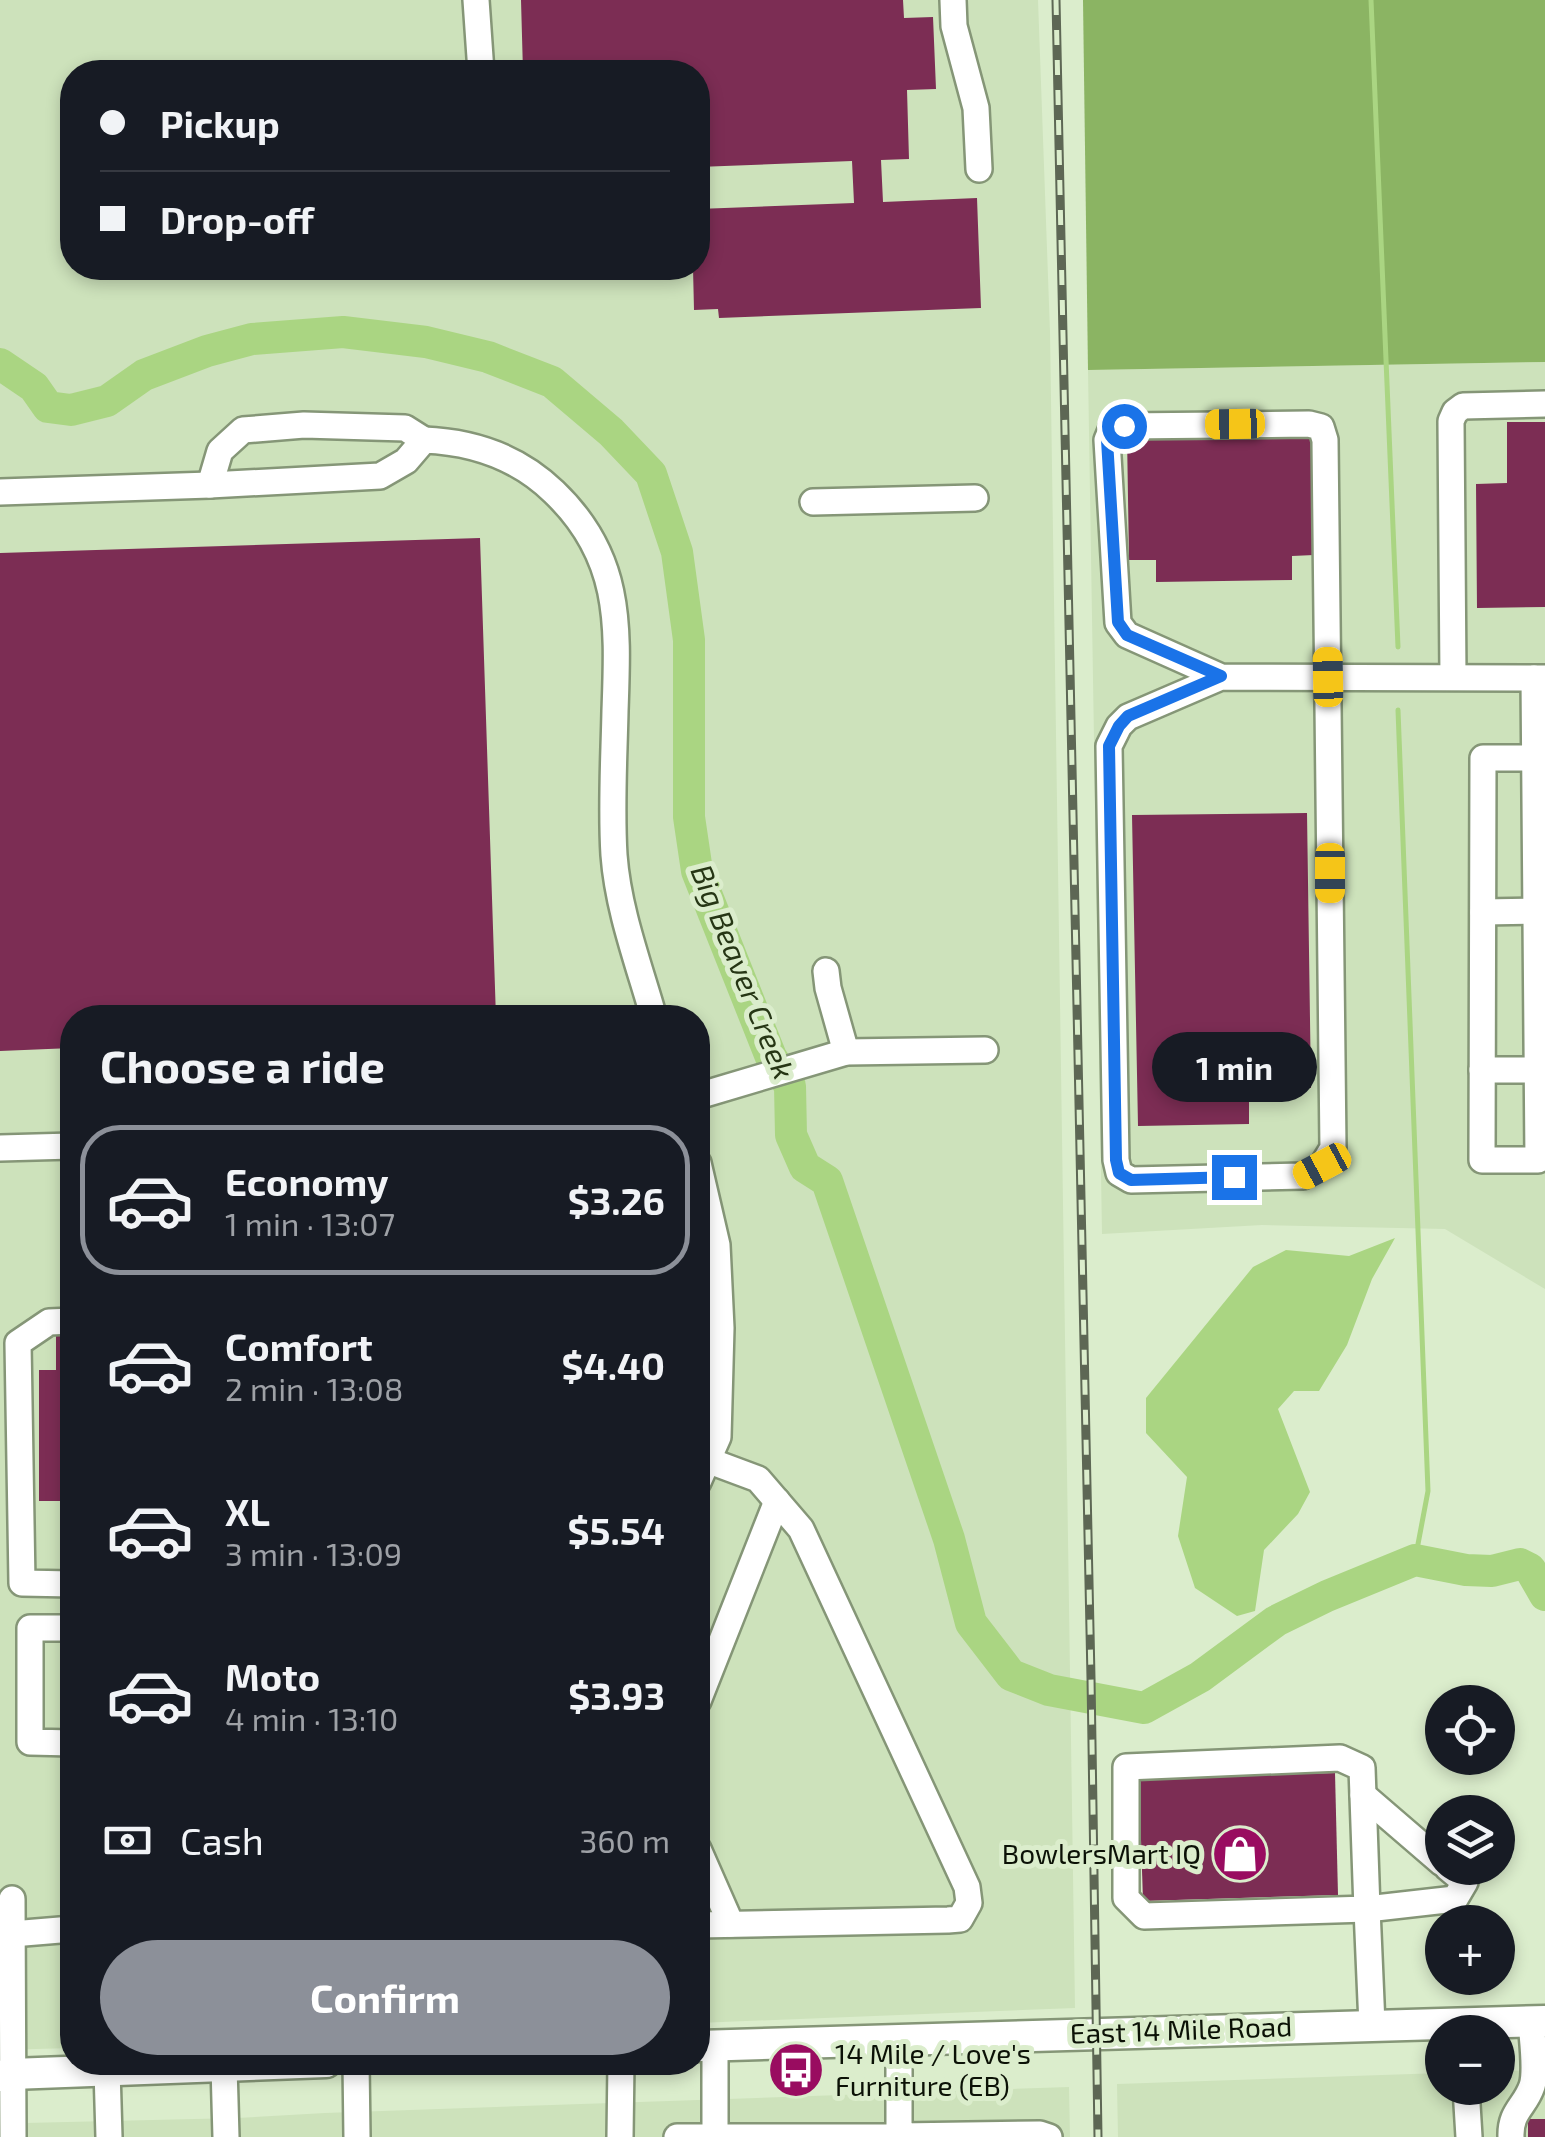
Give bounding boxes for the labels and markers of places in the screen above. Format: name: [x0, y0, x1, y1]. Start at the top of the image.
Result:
shop icon: BowlersMart IQ: [1210, 1824, 1270, 1884]
place label: BowlersMart IQ: [1002, 1836, 1201, 1870]
place label: 14 Mile / Love's Furniture (EB): [835, 2036, 1031, 2102]
bus stop icon: 14 Mile / Love's Furniture (EB): [766, 2040, 826, 2100]

